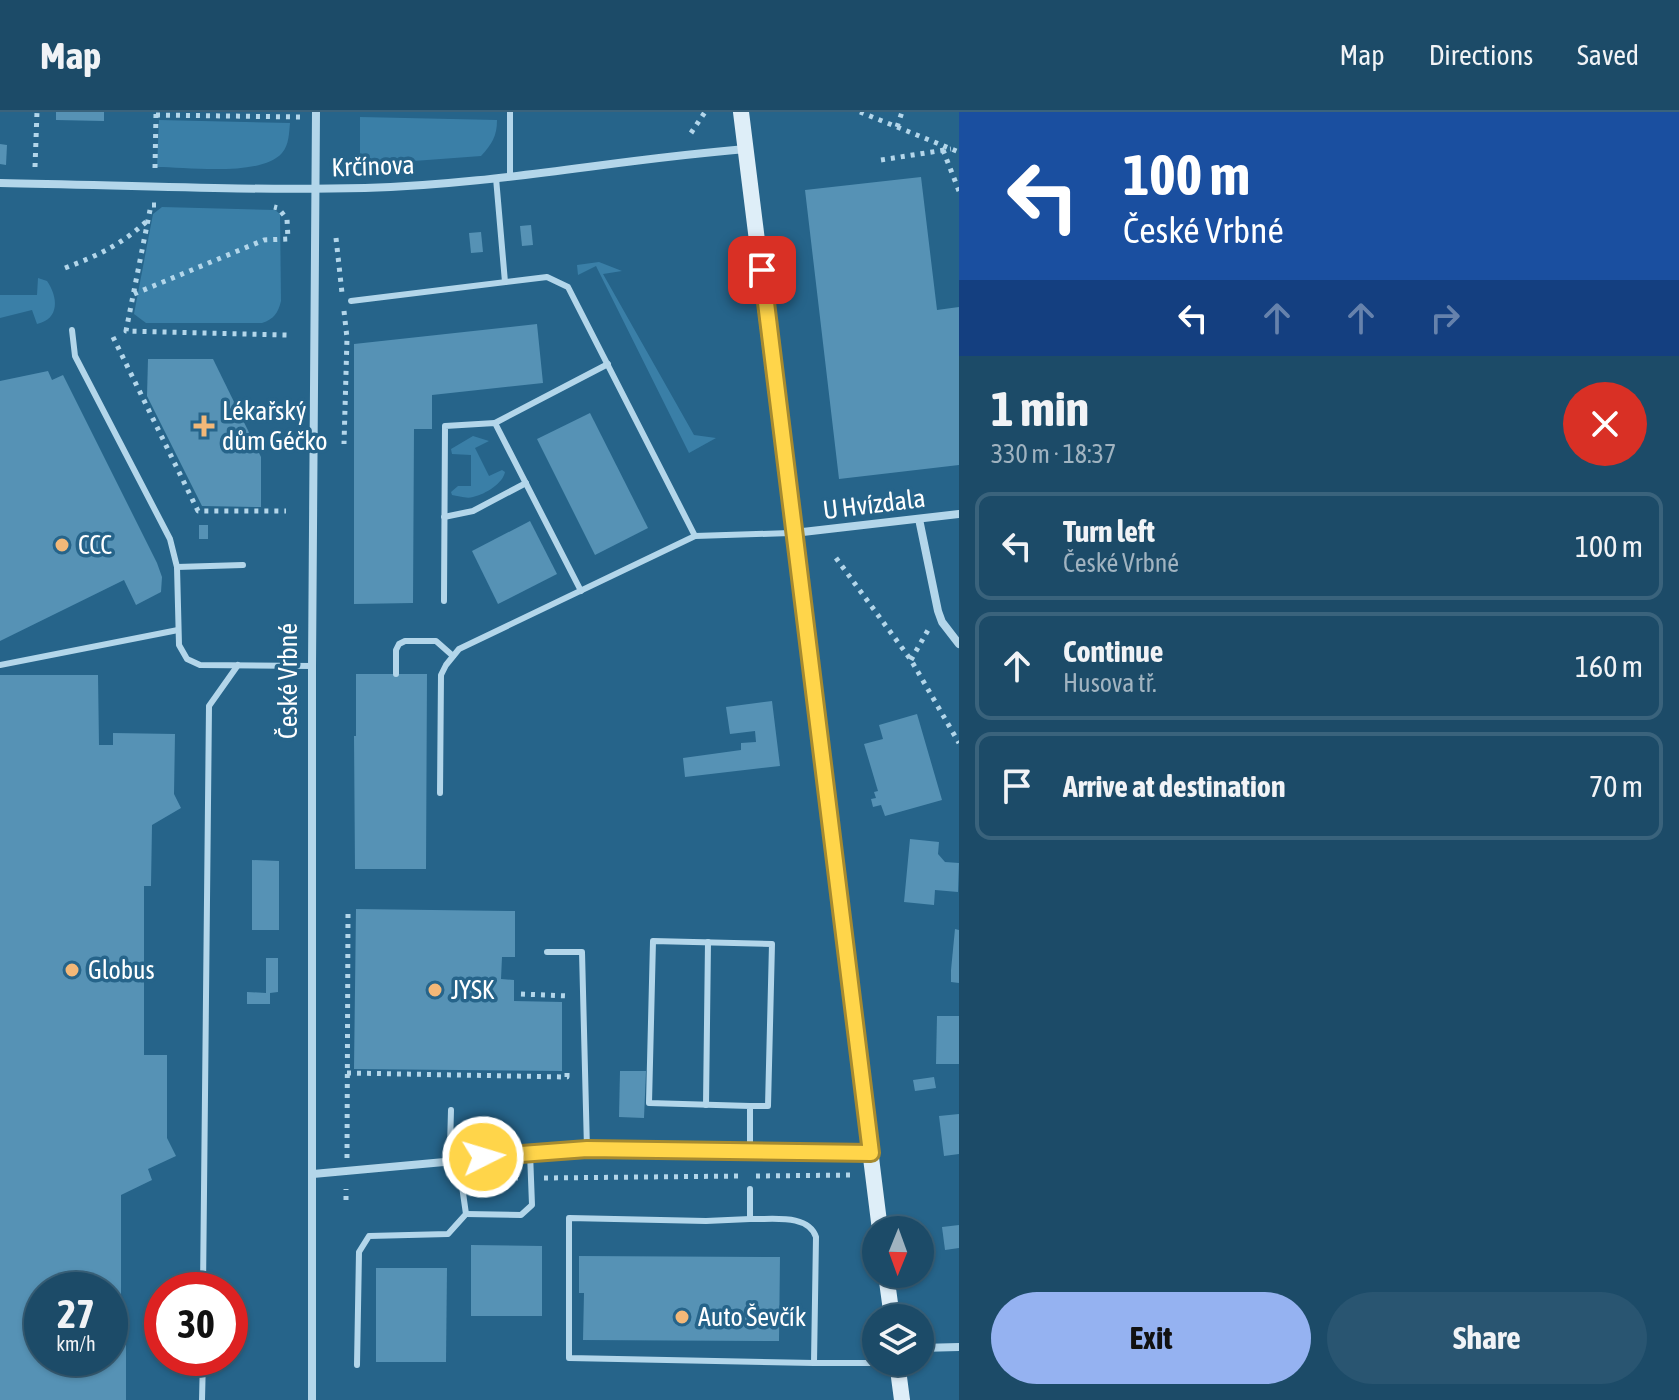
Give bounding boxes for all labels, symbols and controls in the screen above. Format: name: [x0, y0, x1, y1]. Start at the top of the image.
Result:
text: Map: [40, 34, 101, 77]
text: Map: [1340, 39, 1385, 71]
text: Directions: [1429, 39, 1533, 71]
text: Saved: [1577, 39, 1639, 71]
text: 100 m: [1123, 143, 1250, 207]
icon: left: [991, 144, 1095, 248]
street label: Krčínova: [331, 150, 415, 182]
text: České Vrbné: [1123, 209, 1284, 251]
pin: [728, 236, 796, 304]
icon: arrive: [740, 248, 784, 292]
icon: left: [1171, 296, 1215, 340]
icon: ahead: [1255, 296, 1299, 340]
icon: ahead: [1339, 296, 1383, 340]
icon: right: [1423, 296, 1467, 340]
text: 1 min: [991, 381, 1089, 436]
button: close: [1563, 382, 1647, 466]
place label: Lékařský dům Géčko: [222, 396, 327, 456]
marker: Lékařský dům Géčko: [193, 415, 215, 437]
text: 330 m · 18:37: [991, 439, 1116, 469]
street label: U Hvízdala: [821, 483, 927, 525]
text: Turn left: [1063, 514, 1155, 548]
icon: left: [995, 524, 1039, 568]
text: 100 m: [1575, 529, 1643, 563]
place label: CCC: [78, 530, 112, 560]
marker: CCC: [53, 536, 71, 554]
text: České Vrbné: [1063, 548, 1179, 578]
street label: České Vrbné: [273, 623, 303, 739]
text: Continue: [1063, 634, 1163, 668]
icon: ahead: [995, 644, 1039, 688]
text: 160 m: [1575, 649, 1643, 683]
text: Husova tř.: [1063, 668, 1157, 698]
icon: arrive: [995, 764, 1039, 808]
text: Arrive at destination: [1063, 769, 1285, 803]
text: 70 m: [1589, 769, 1643, 803]
place label: Globus: [88, 955, 155, 985]
marker: Globus: [63, 961, 81, 979]
place label: JYSK: [451, 975, 495, 1005]
marker: JYSK: [426, 981, 444, 999]
position arrow: [441, 1115, 525, 1199]
north arrow: [862, 1216, 934, 1288]
map controls: [862, 1216, 934, 1376]
speed limit sign: 30: [144, 1272, 248, 1376]
text: 27: [57, 1291, 95, 1336]
button: Exit: [991, 1292, 1311, 1384]
button: Share: [1327, 1292, 1647, 1384]
place label: Auto Ševčík: [698, 1302, 806, 1332]
button: layers: [862, 1304, 934, 1376]
marker: Auto Ševčík: [673, 1308, 691, 1326]
text: km/h: [56, 1332, 96, 1355]

